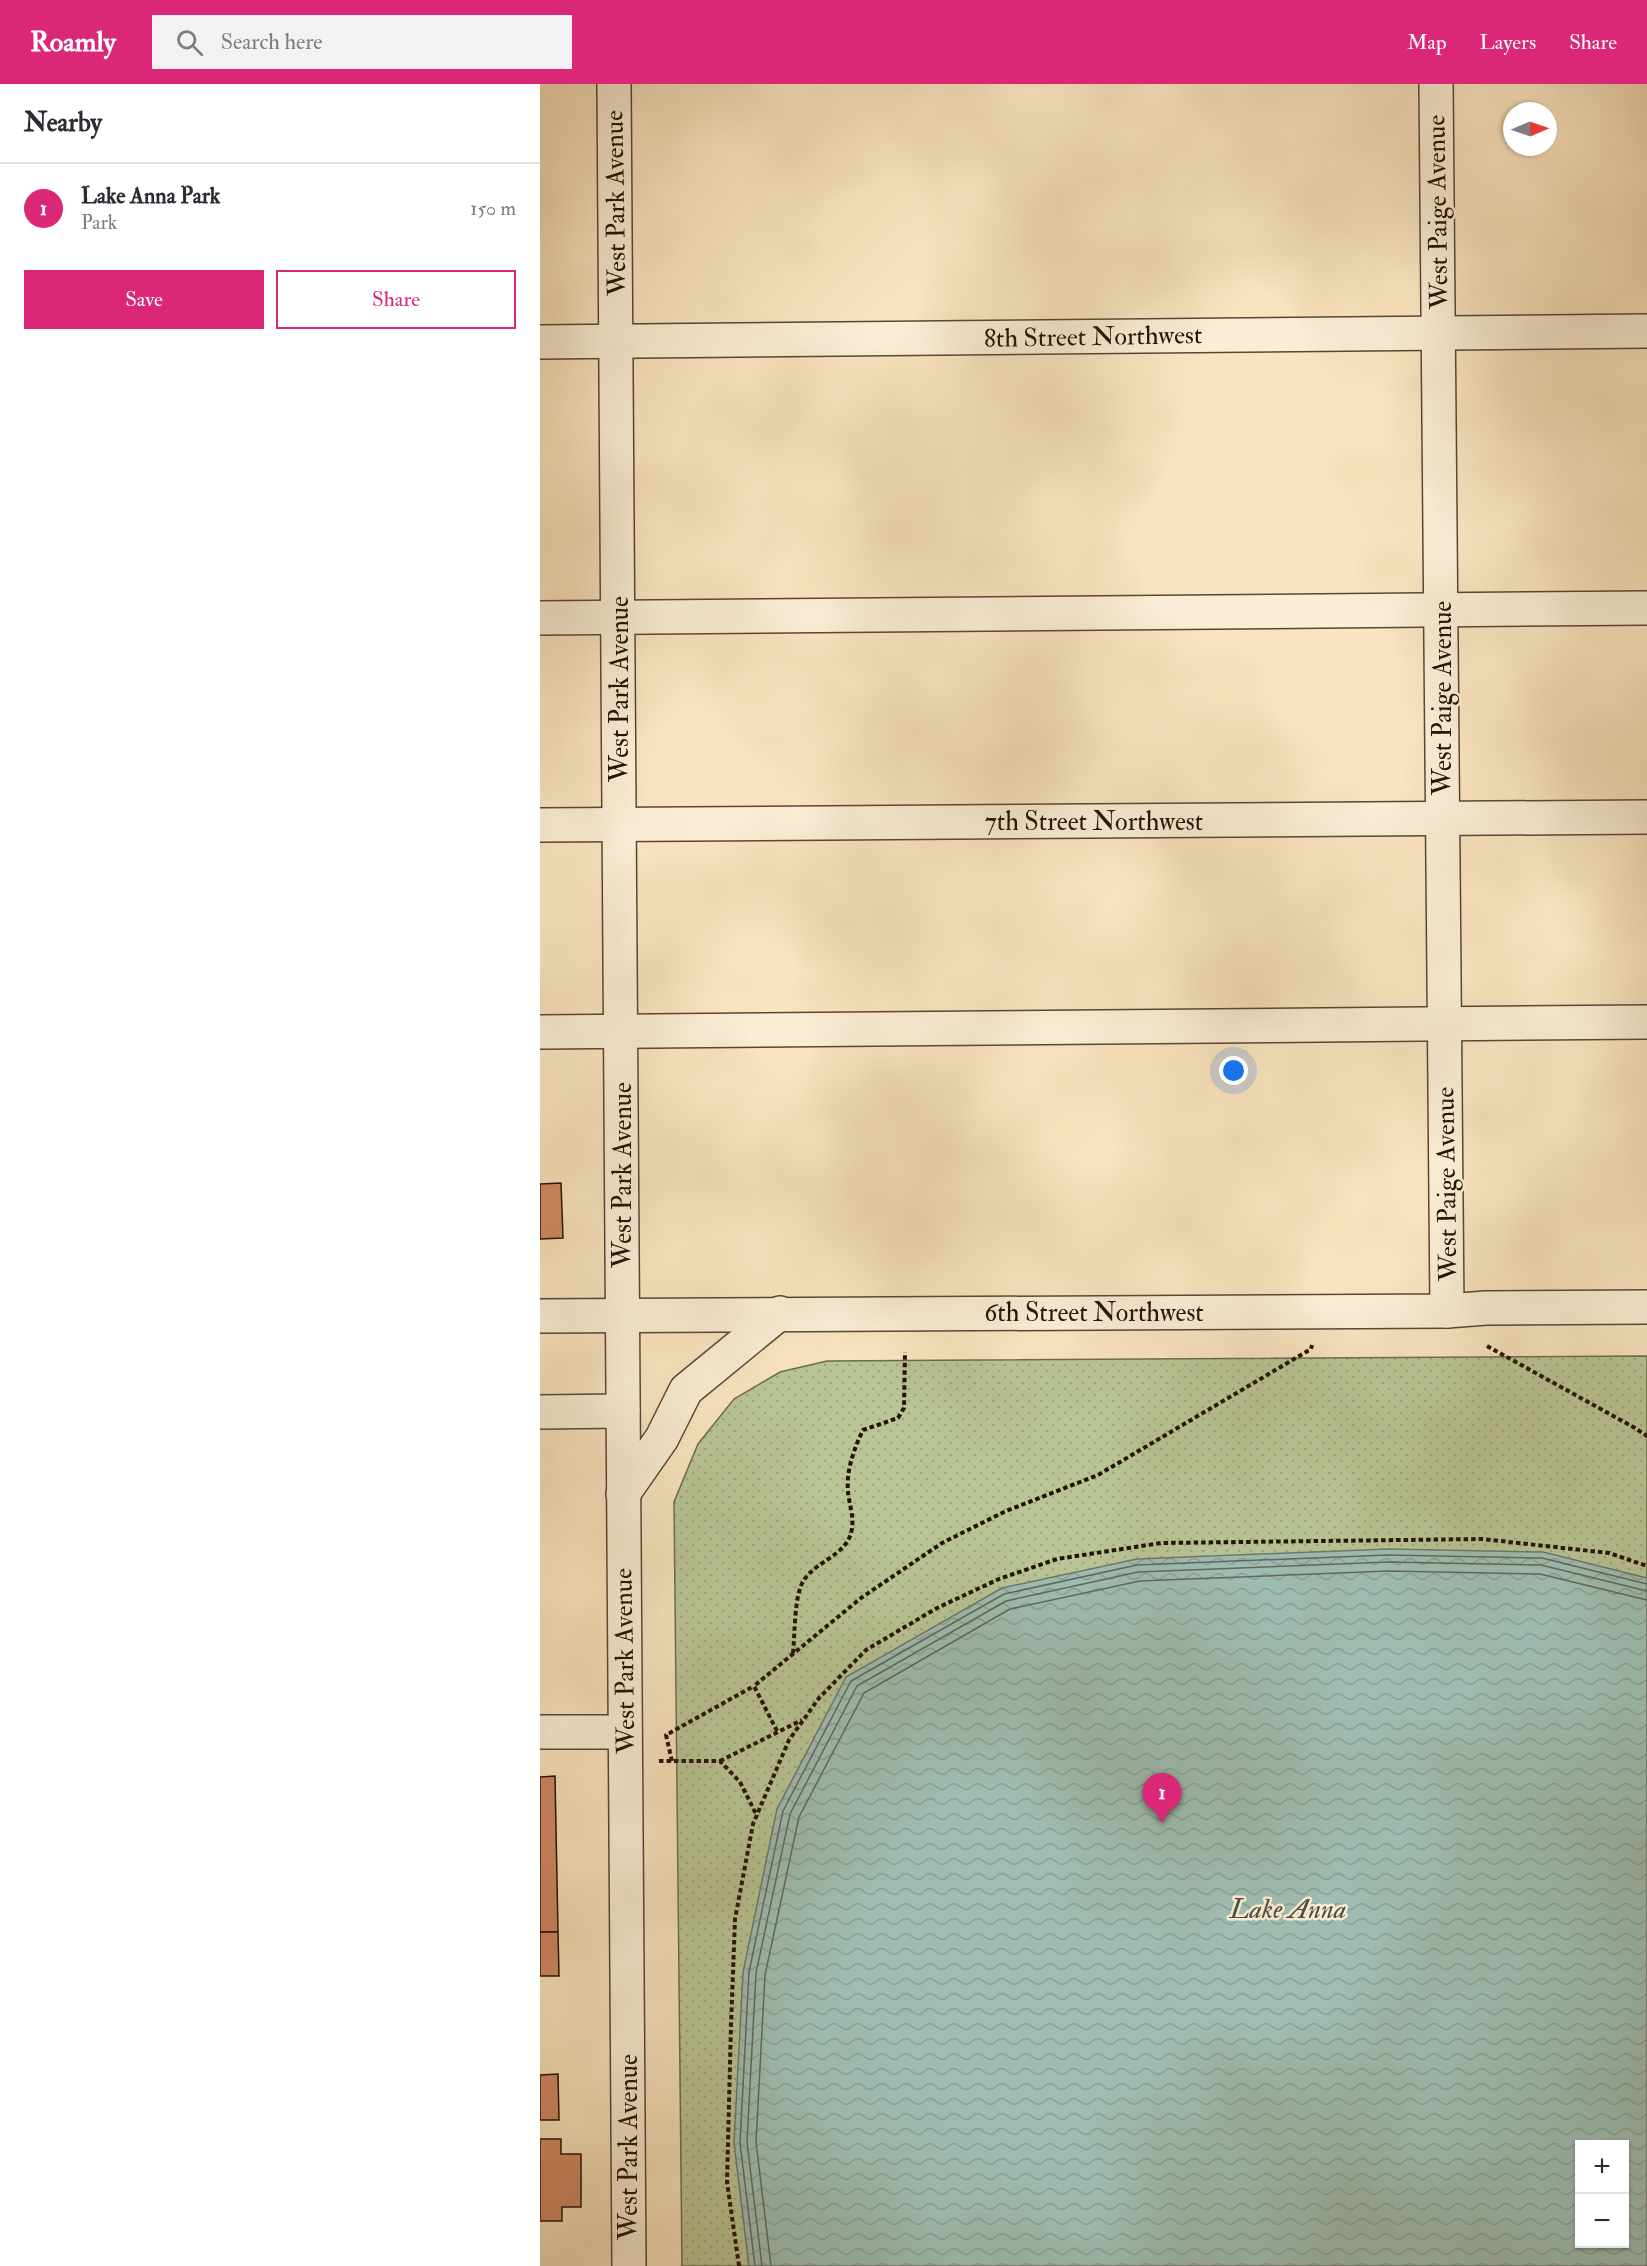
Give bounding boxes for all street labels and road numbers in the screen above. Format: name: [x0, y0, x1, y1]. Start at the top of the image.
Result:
street label: West Park Avenue: [598, 110, 634, 297]
street label: West Paige Avenue: [1420, 114, 1456, 310]
street label: 8th Street Northwest: [983, 319, 1203, 355]
street label: West Park Avenue: [604, 596, 636, 783]
street label: West Paige Avenue: [1427, 601, 1459, 796]
street label: 7th Street Northwest: [985, 806, 1203, 838]
street label: West Park Avenue: [607, 1082, 639, 1269]
street label: West Paige Avenue: [1429, 1086, 1465, 1282]
street label: 6th Street Northwest: [984, 1297, 1204, 1329]
street label: West Park Avenue: [607, 1568, 643, 1755]
street label: West Park Avenue: [613, 2054, 645, 2241]

